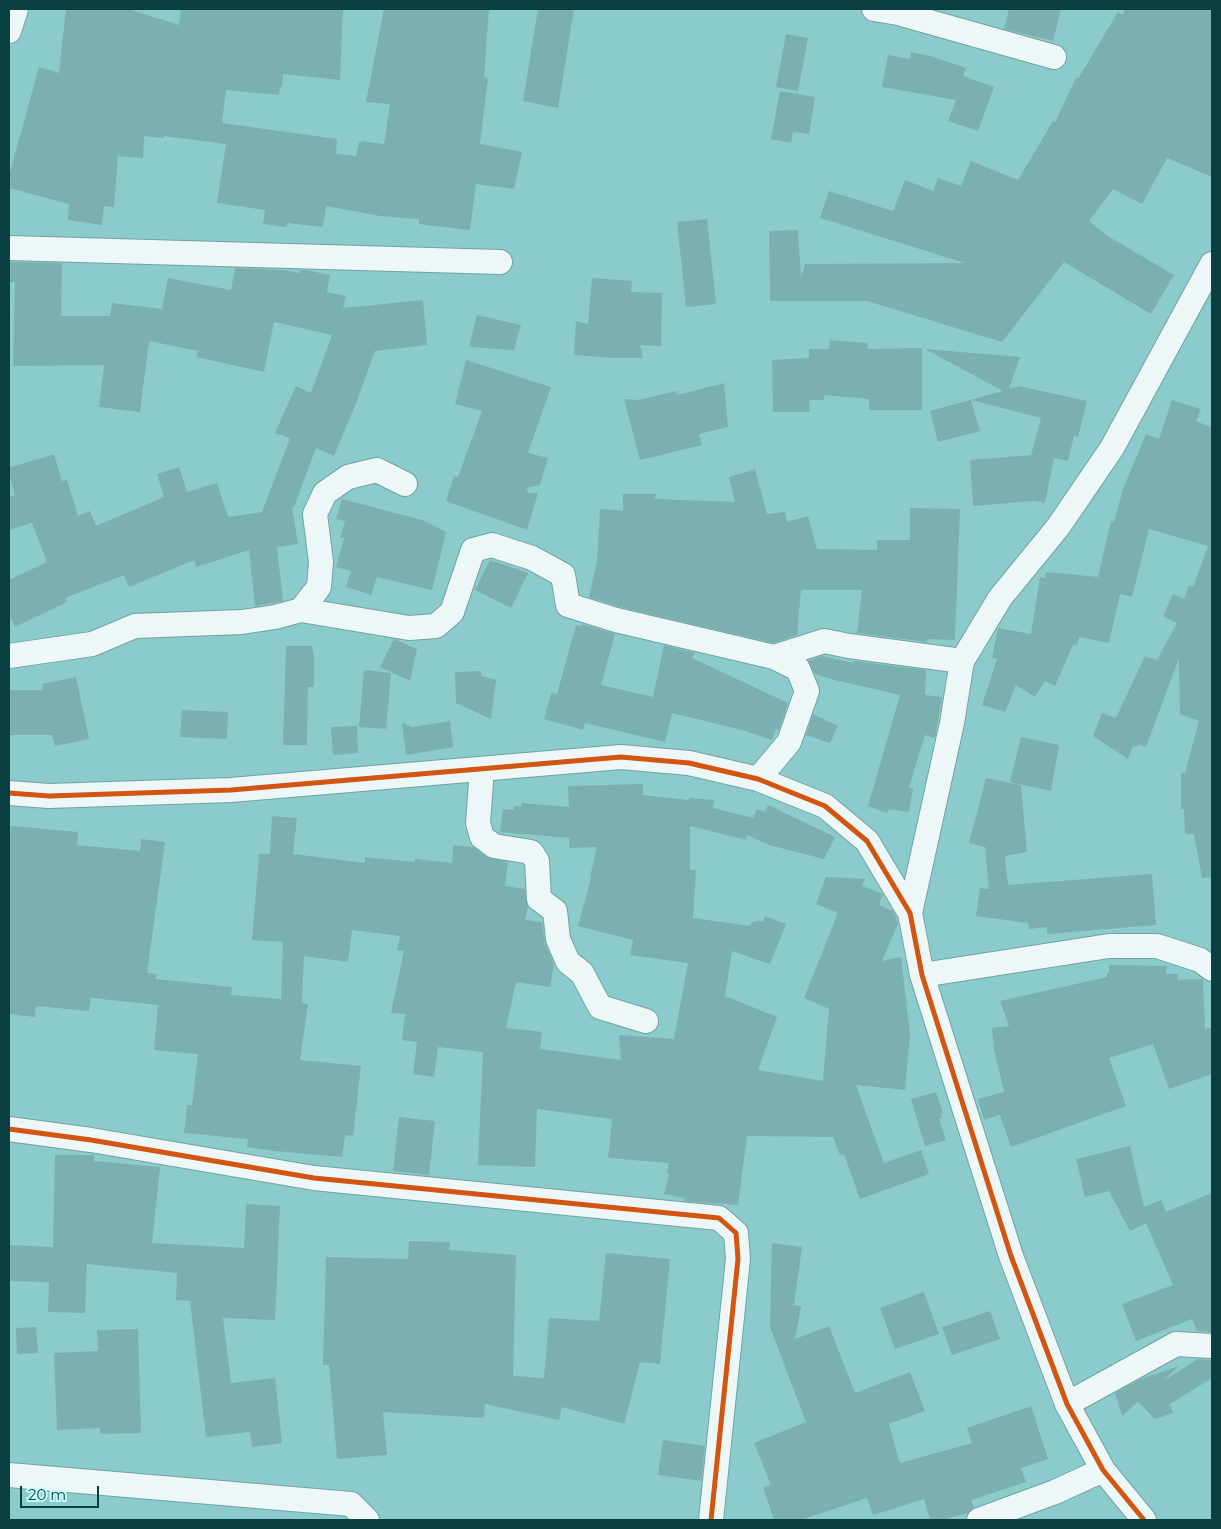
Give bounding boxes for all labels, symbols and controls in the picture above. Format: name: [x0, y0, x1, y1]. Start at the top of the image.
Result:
scale bar: [22, 1476, 101, 1508]
text: 20 m: [28, 1485, 66, 1504]

